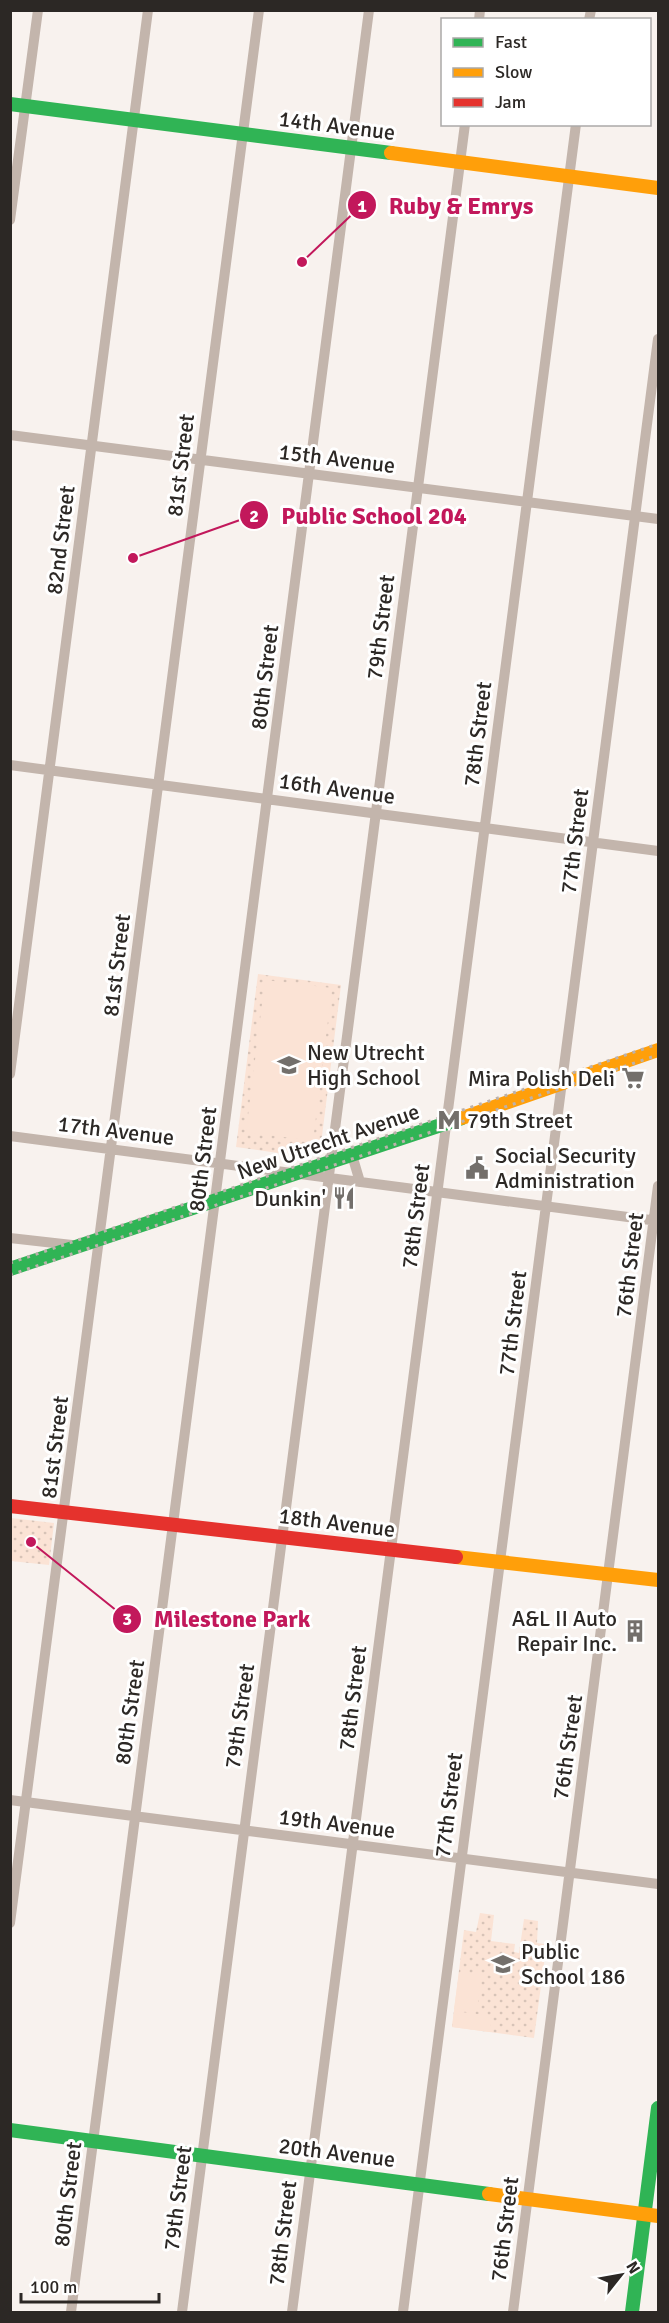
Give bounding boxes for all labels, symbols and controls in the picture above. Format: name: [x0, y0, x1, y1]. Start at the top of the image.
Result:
legend: [441, 18, 651, 126]
text: Fast: [495, 31, 527, 53]
text: Slow: [495, 61, 532, 83]
text: Jam: [495, 91, 526, 113]
street label: 14th Avenue: [277, 105, 397, 146]
callout: Ruby & Emrys: [347, 184, 545, 226]
text: Ruby & Emrys: [389, 191, 534, 221]
text: 1: [357, 195, 367, 217]
street label: 81st Street: [161, 412, 200, 518]
street label: 15th Avenue: [277, 438, 397, 479]
street label: 82nd Street: [40, 484, 81, 596]
callout: Public School 204: [239, 494, 479, 536]
text: Public School 204: [281, 501, 467, 531]
text: 2: [249, 505, 259, 527]
street label: 79th Street: [361, 573, 400, 681]
street label: 80th Street: [245, 623, 284, 731]
street label: 78th Street: [458, 680, 497, 788]
street label: 16th Avenue: [277, 767, 397, 810]
street label: 77th Street: [555, 787, 594, 895]
street label: 81st Street: [97, 912, 136, 1018]
place label: New Utrecht High School: [307, 1039, 425, 1091]
school or university icon: New Utrecht High School: [276, 1052, 302, 1078]
place label: Mira Polish Deli: [468, 1065, 615, 1092]
supermarket icon: Mira Polish Deli: [620, 1065, 646, 1091]
street label: New Utrecht Avenue: [233, 1098, 423, 1185]
street label: 80th Street: [183, 1105, 222, 1213]
metro station icon: 79th Street: [436, 1107, 462, 1133]
place label: 79th Street: [467, 1107, 573, 1134]
street label: 17th Avenue: [56, 1110, 176, 1151]
place label: Social Security Administration: [495, 1142, 636, 1194]
public building icon: Social Security Administration: [464, 1155, 490, 1181]
street label: 78th Street: [396, 1162, 435, 1270]
place label: Dunkin': [254, 1185, 326, 1212]
restaurant icon: Dunkin': [331, 1185, 357, 1211]
street label: 76th Street: [610, 1211, 649, 1319]
street label: 77th Street: [493, 1269, 532, 1377]
street label: 81st Street: [35, 1394, 74, 1500]
street label: 18th Avenue: [277, 1502, 397, 1543]
callout: Milestone Park: [112, 1598, 323, 1640]
text: Milestone Park: [154, 1604, 311, 1634]
place label: A&L II Auto Repair Inc.: [512, 1605, 617, 1657]
text: 3: [122, 1608, 132, 1630]
building icon: A&L II Auto Repair Inc.: [622, 1618, 648, 1644]
street label: 78th Street: [333, 1644, 372, 1752]
street label: 80th Street: [109, 1658, 150, 1766]
street label: 79th Street: [219, 1662, 260, 1770]
street label: 76th Street: [547, 1693, 588, 1801]
street label: 77th Street: [429, 1751, 468, 1859]
street label: 19th Avenue: [277, 1803, 397, 1844]
place label: Public School 186: [521, 1938, 625, 1990]
school or university icon: Public School 186: [490, 1951, 516, 1977]
street label: 20th Avenue: [277, 2132, 397, 2173]
street label: 80th Street: [48, 2140, 87, 2248]
street label: 79th Street: [158, 2144, 197, 2252]
street label: 76th Street: [485, 2175, 524, 2283]
street label: 78th Street: [263, 2179, 302, 2287]
north arrow: [591, 2245, 651, 2305]
text: N: [622, 2258, 644, 2278]
scale bar: [21, 2266, 159, 2304]
text: 100 m: [30, 2276, 77, 2298]

